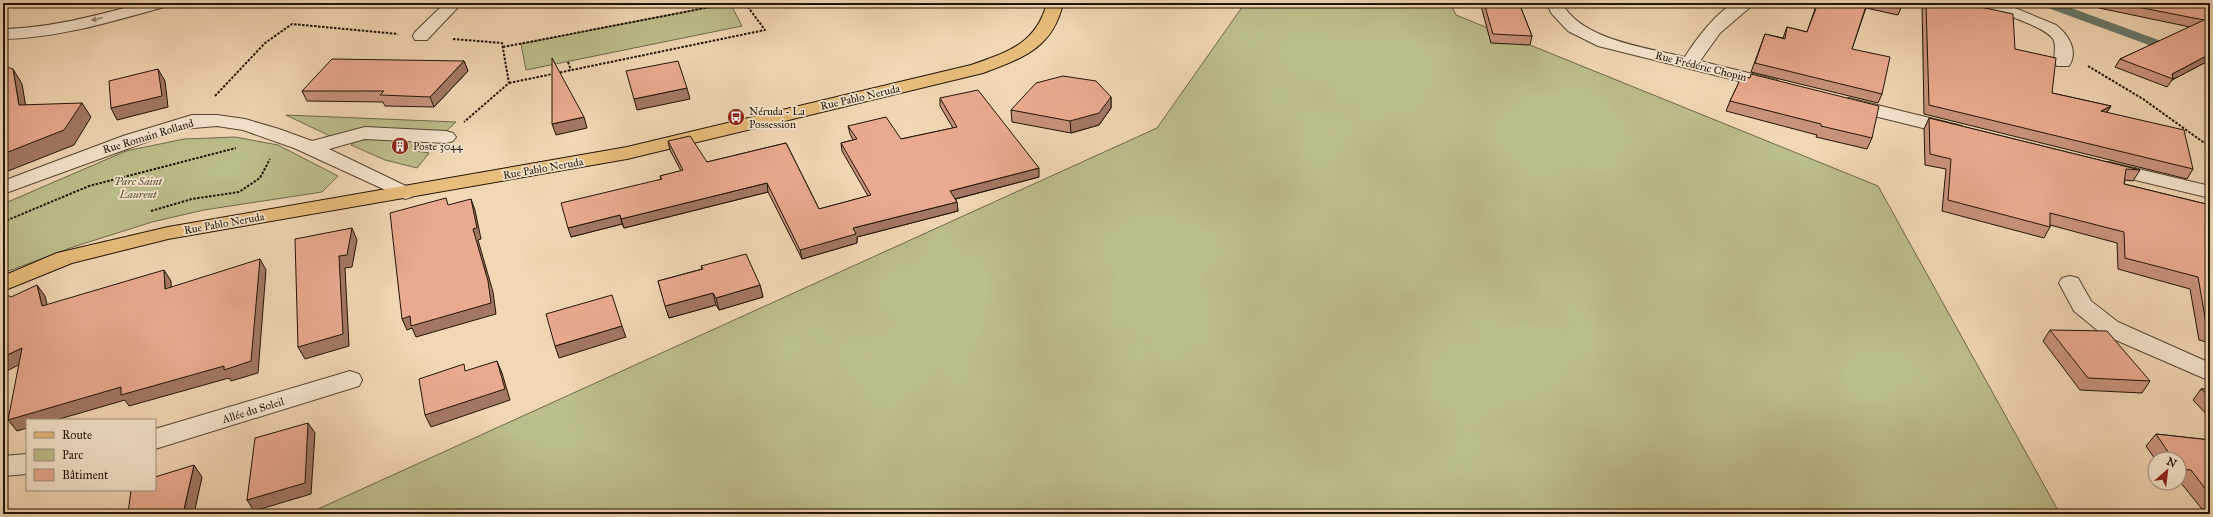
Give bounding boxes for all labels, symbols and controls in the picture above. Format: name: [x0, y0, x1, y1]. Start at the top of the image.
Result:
one-way arrow: [91, 17, 103, 23]
street label: Rue Frédéric Chopin: [1654, 49, 1748, 84]
street label: Rue Pablo Neruda: [819, 82, 902, 113]
place label: Néruda - La Possession: [749, 105, 805, 131]
bus stop icon: Néruda - La Possession: [726, 107, 746, 127]
street label: Rue Romain Rolland: [101, 116, 196, 156]
building icon: Poste 3044: [390, 136, 410, 156]
place label: Poste 3044: [413, 140, 463, 153]
street label: Rue Pablo Neruda: [502, 155, 585, 182]
park label: Parc Saint Laurent: [114, 175, 163, 201]
street label: Rue Pablo Neruda: [183, 210, 266, 237]
street label: Allée du Soleil: [220, 395, 286, 426]
legend: [26, 419, 156, 491]
text: Route: [62, 428, 92, 442]
text: Parc: [62, 448, 83, 462]
north arrow: [2147, 451, 2187, 491]
text: N: [2164, 455, 2179, 471]
text: Bâtiment: [62, 468, 109, 482]

